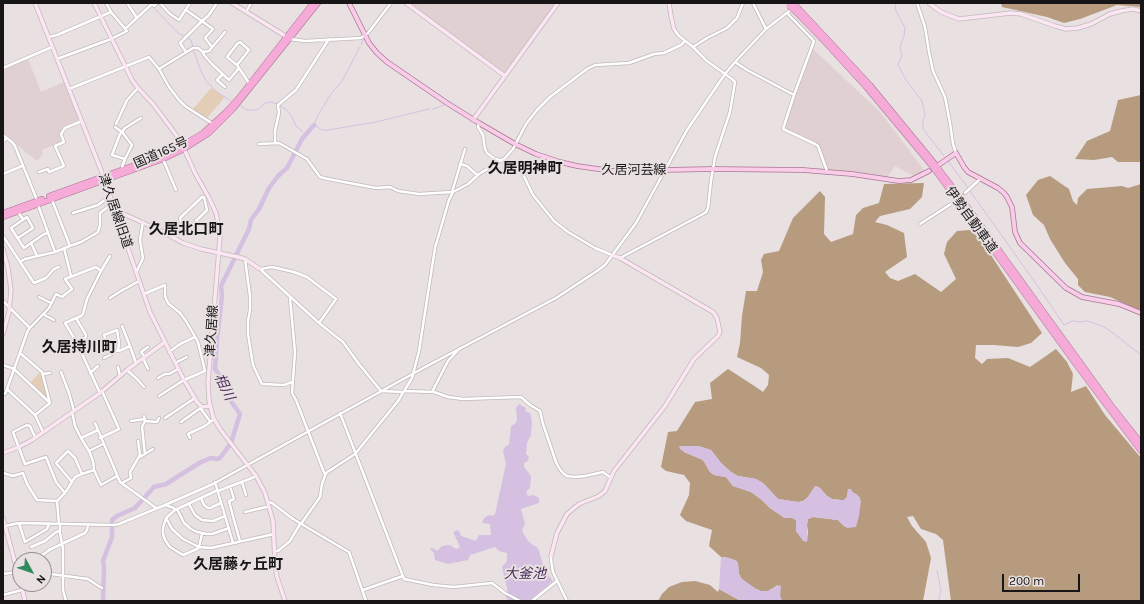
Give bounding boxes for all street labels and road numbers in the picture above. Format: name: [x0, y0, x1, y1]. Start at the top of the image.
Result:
street label: 国道165号: [131, 134, 191, 172]
street label: 久居河芸線: [602, 162, 666, 178]
street label: 津久居線旧道: [95, 172, 135, 250]
street label: 伊勢自動車道: [942, 184, 1000, 256]
street label: 津久居線: [202, 305, 222, 357]

